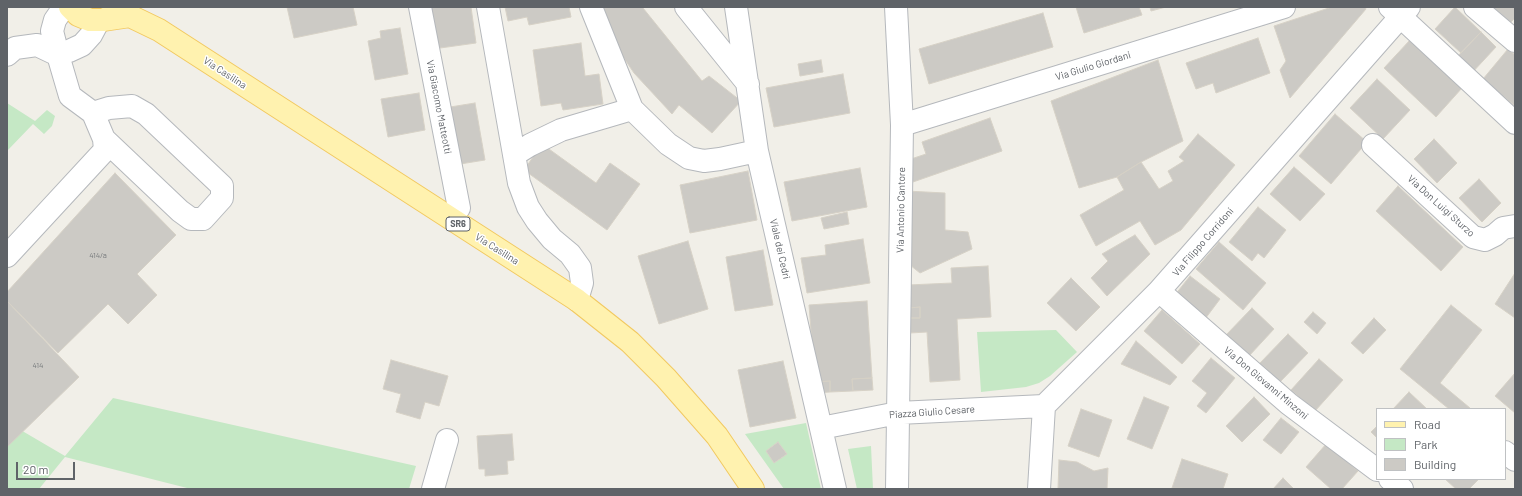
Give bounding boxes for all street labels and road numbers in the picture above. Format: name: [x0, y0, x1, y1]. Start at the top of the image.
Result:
street label: Via Giulio Giordani: [1054, 49, 1132, 83]
street label: Via Casilina: [201, 55, 249, 91]
street label: Via Giacomo Matteotti: [424, 59, 454, 155]
street label: Via Antonio Cantore: [894, 167, 908, 253]
street label: Via Don Luigi Sturzo: [1405, 173, 1477, 239]
street label: Via Filippo Corridoni: [1170, 205, 1236, 279]
road number: SR6: [446, 217, 470, 231]
street label: Viale dei Cedri: [767, 218, 793, 280]
street label: Via Casilina: [473, 231, 521, 267]
street label: Via Don Giovanni Minzoni: [1221, 344, 1311, 422]
street label: Piazza Giulio Cesare: [889, 403, 975, 421]

